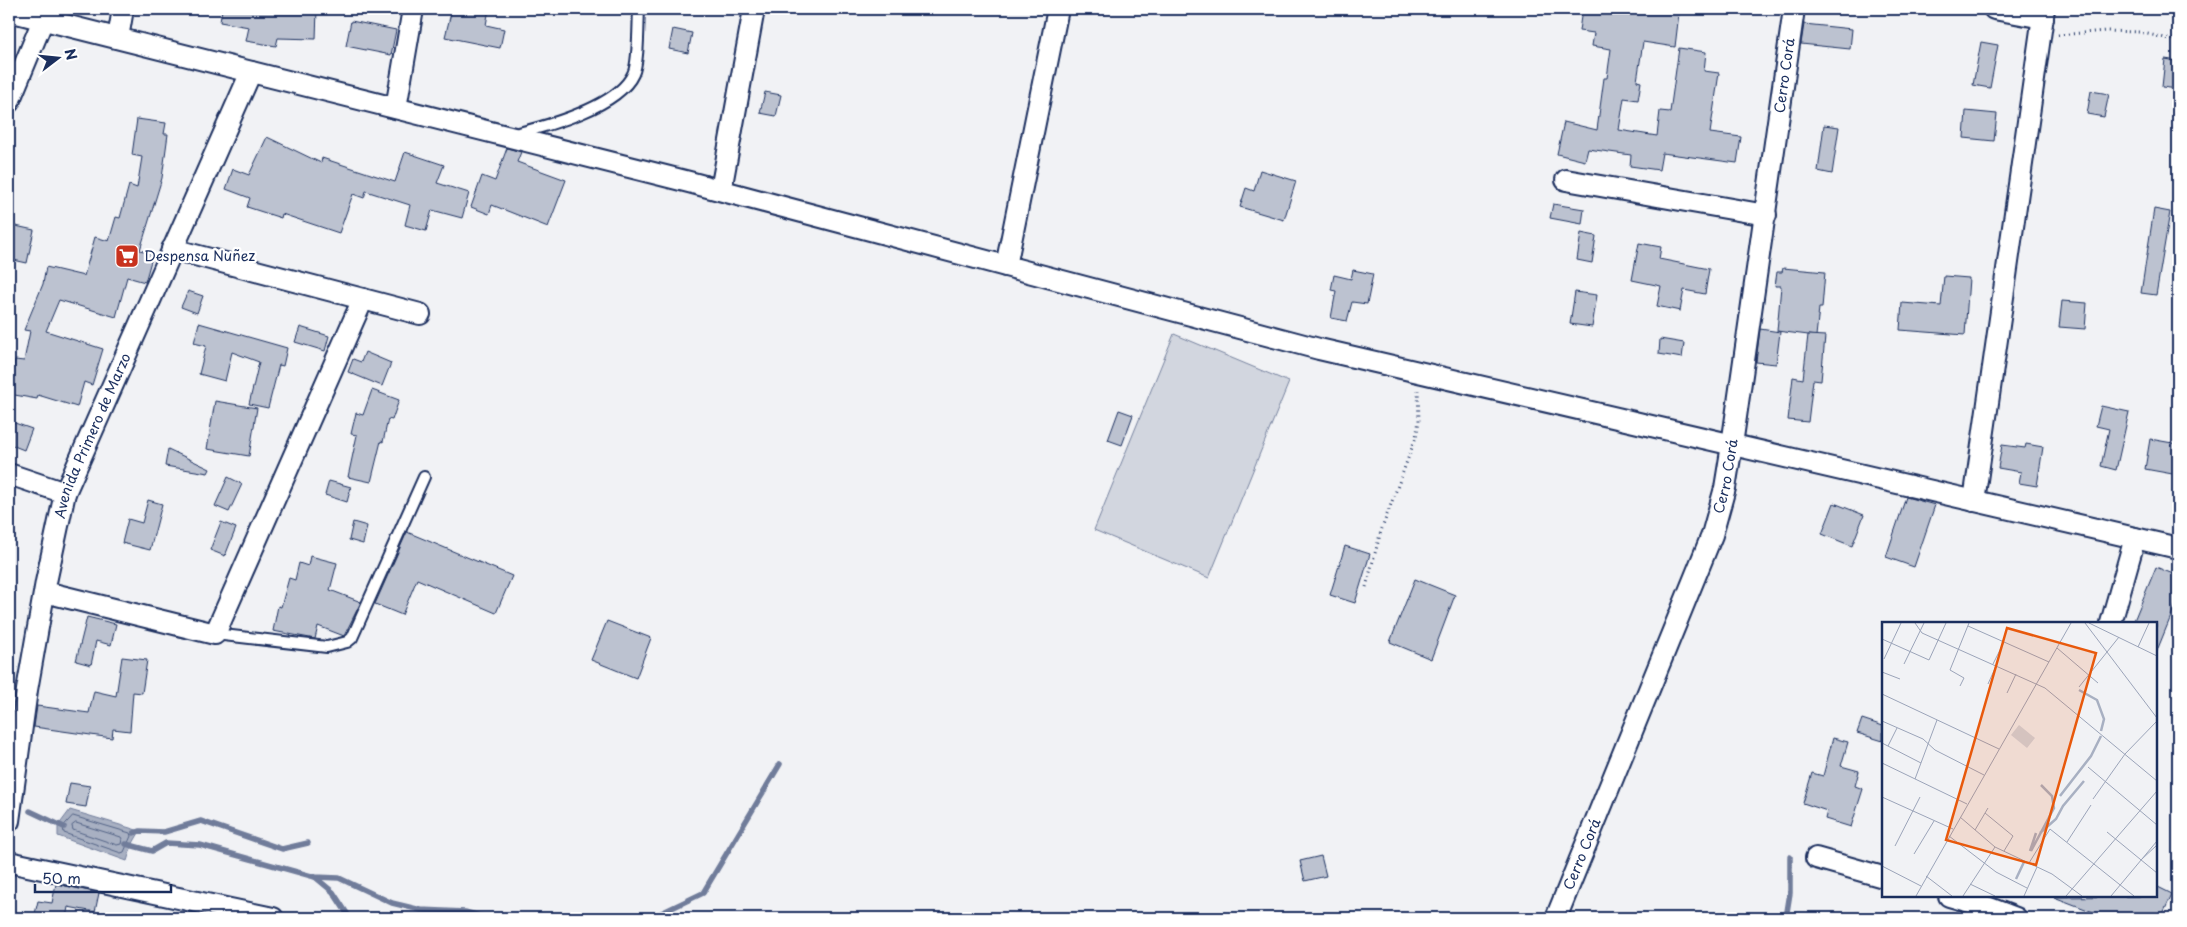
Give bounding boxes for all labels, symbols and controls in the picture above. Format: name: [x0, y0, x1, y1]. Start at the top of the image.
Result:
north arrow: [32, 32, 82, 82]
street label: Cerro Corá: [1768, 36, 1800, 114]
text: N: [59, 46, 83, 63]
supermarket icon: Despensa Nuñez: [114, 243, 140, 269]
place label: Despensa Nuñez: [144, 245, 255, 266]
street label: Avenida Primero de Marzo: [49, 349, 136, 520]
street label: Cerro Corá: [1707, 437, 1743, 516]
inset map: [1882, 622, 2157, 897]
street label: Cerro Corá: [1558, 815, 1606, 893]
scale bar: [35, 862, 171, 894]
text: 50 m: [42, 866, 81, 889]

